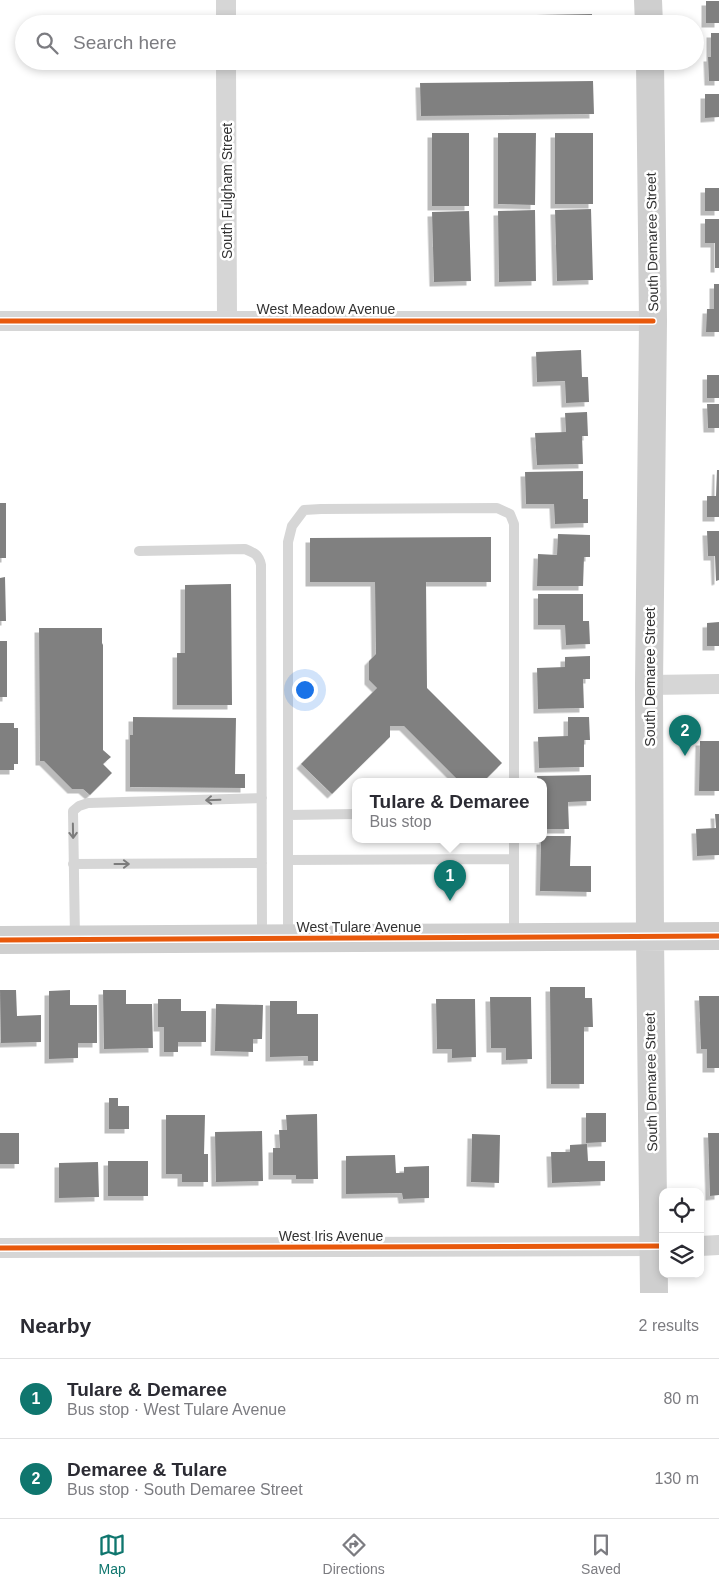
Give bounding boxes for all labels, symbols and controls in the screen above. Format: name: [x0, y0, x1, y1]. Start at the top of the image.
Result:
search box: [15, 15, 704, 70]
icon: search: [33, 29, 61, 57]
text: Search here: [73, 32, 177, 53]
street label: South Fulgham Street: [219, 123, 235, 259]
street label: South Demaree Street: [643, 172, 661, 312]
street label: West Meadow Avenue: [257, 301, 396, 317]
street label: South Demaree Street: [642, 607, 658, 747]
your location: [292, 677, 318, 703]
pin: 2: [669, 715, 701, 756]
popup: [352, 778, 547, 843]
text: Tulare & Demaree: [369, 791, 530, 812]
one-way arrow: [205, 795, 221, 804]
text: Bus stop: [369, 813, 432, 830]
one-way arrow: [68, 822, 78, 839]
one-way arrow: [114, 859, 130, 869]
pin: 1: [434, 860, 466, 901]
street label: West Tulare Avenue: [297, 919, 422, 935]
street label: South Demaree Street: [642, 1012, 660, 1152]
map controls: [659, 1188, 704, 1278]
button: locate: [659, 1188, 704, 1233]
street label: West Iris Avenue: [279, 1228, 383, 1244]
button: layers: [659, 1233, 704, 1278]
text: Nearby: [20, 1314, 91, 1337]
text: 2 results: [639, 1317, 699, 1334]
text: Tulare & Demaree: [67, 1379, 227, 1400]
text: 1: [32, 1390, 40, 1407]
text: 80 m: [663, 1390, 699, 1407]
text: Bus stop · West Tulare Avenue: [67, 1401, 286, 1418]
text: Demaree & Tulare: [67, 1459, 227, 1480]
text: 2: [32, 1470, 40, 1487]
text: 130 m: [655, 1470, 699, 1487]
text: Bus stop · South Demaree Street: [67, 1481, 303, 1498]
tab: Map: [98, 1531, 126, 1577]
tab: Directions: [323, 1531, 385, 1577]
tab: Saved: [581, 1531, 621, 1577]

